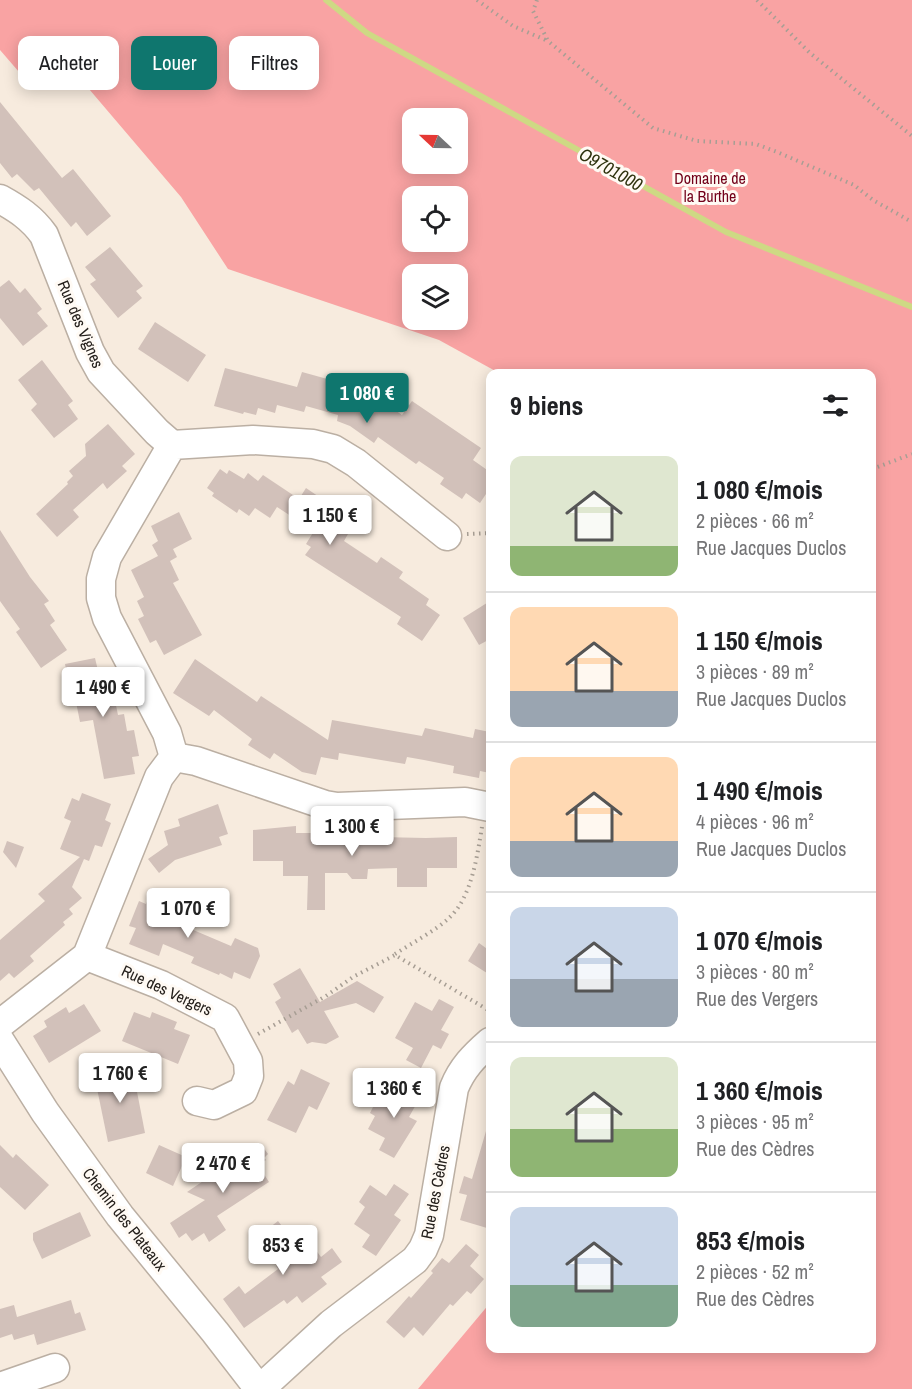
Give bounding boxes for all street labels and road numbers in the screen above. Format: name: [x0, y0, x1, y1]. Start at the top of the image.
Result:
street label: Rue des Vignes: [53, 277, 109, 371]
street label: Rue des Vergers: [118, 959, 216, 1021]
street label: Rue des Cèdres: [415, 1143, 455, 1241]
street label: Chemin des Plateaux: [78, 1163, 173, 1276]

